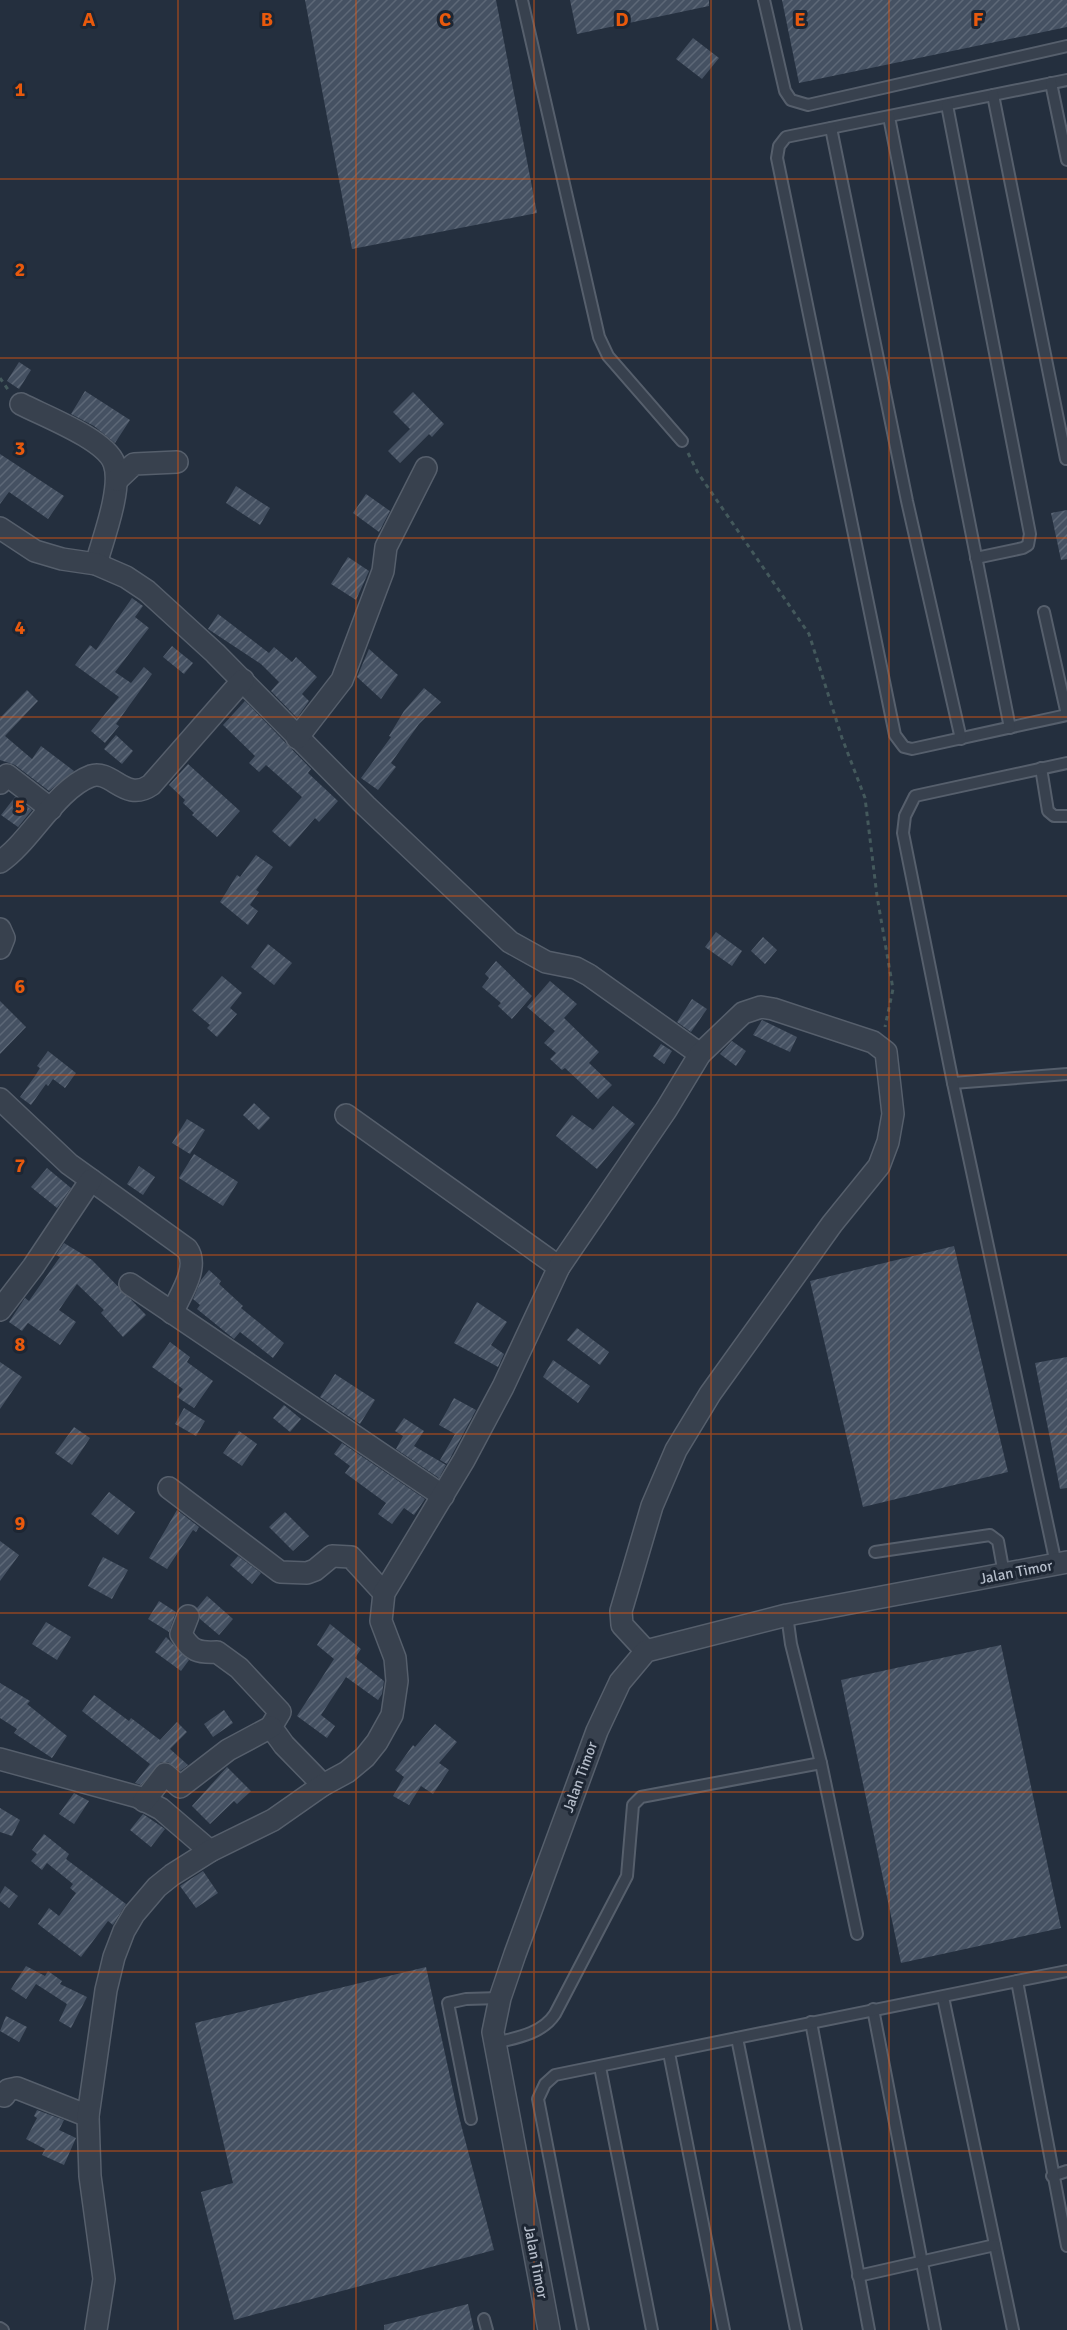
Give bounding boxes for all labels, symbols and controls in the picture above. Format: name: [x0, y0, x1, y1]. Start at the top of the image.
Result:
text: A: [83, 7, 96, 32]
text: B: [261, 7, 273, 32]
text: C: [439, 7, 451, 32]
text: D: [615, 7, 629, 32]
text: E: [794, 7, 806, 32]
text: F: [973, 7, 984, 32]
text: 1: [15, 77, 26, 102]
text: 2: [15, 257, 25, 282]
text: 3: [15, 436, 25, 461]
text: 4: [15, 615, 26, 640]
text: 5: [15, 794, 25, 819]
text: 6: [15, 974, 26, 999]
text: 7: [15, 1153, 26, 1178]
text: 8: [15, 1332, 26, 1357]
text: 9: [15, 1511, 26, 1536]
street label: Jalan Timor: [978, 1556, 1055, 1588]
street label: Jalan Timor: [559, 1739, 601, 1815]
street label: Jalan Timor: [520, 2224, 552, 2301]

